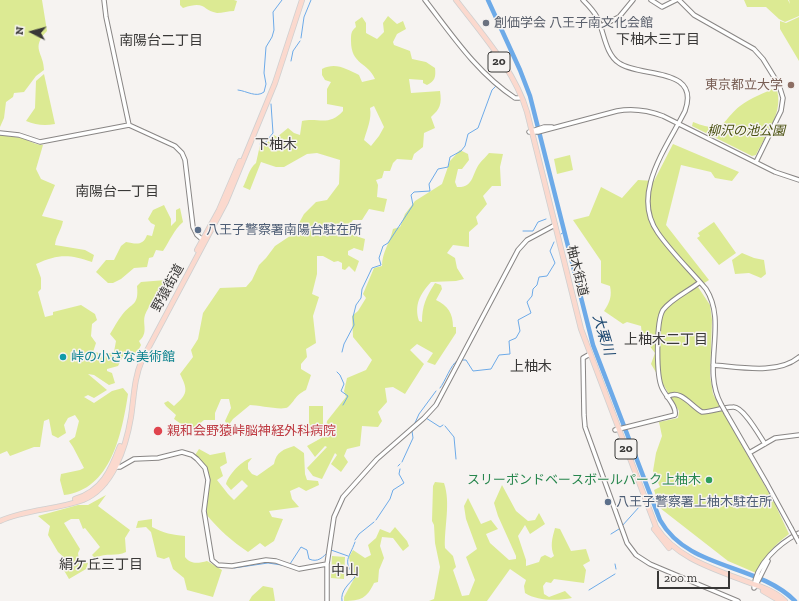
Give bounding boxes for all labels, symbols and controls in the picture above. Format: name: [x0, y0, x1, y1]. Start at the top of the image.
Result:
north arrow: [12, 12, 52, 52]
place label: 創価学会 八王子南文化会館: [494, 15, 653, 31]
marker: 創価学会 八王子南文化会館: [481, 18, 491, 28]
text: N: [13, 26, 26, 36]
district label: 下柚木三丁目: [616, 32, 700, 48]
district label: 南陽台二丁目: [119, 33, 203, 49]
road number: 20: [488, 52, 510, 72]
place label: 東京都立大学: [705, 77, 783, 93]
marker: 東京都立大学: [786, 80, 796, 90]
park label: 柳沢の池公園: [707, 123, 785, 139]
district label: 下柚木: [255, 137, 297, 153]
district label: 南陽台一丁目: [75, 184, 159, 200]
place label: 八王子警察署南陽台駐在所: [206, 222, 362, 238]
marker: 八王子警察署南陽台駐在所: [193, 225, 203, 235]
street label: 柚木街道: [563, 244, 591, 298]
street label: 野猿街道: [149, 261, 187, 315]
water label: 大栗川: [589, 312, 617, 358]
district label: 上柚木二丁目: [624, 332, 708, 348]
place label: 峠の小さな美術館: [71, 349, 175, 365]
marker: 峠の小さな美術館: [58, 352, 68, 362]
district label: 上柚木: [510, 359, 552, 375]
place label: 親和会野猿峠脳神経外科病院: [167, 423, 336, 439]
marker: 親和会野猿峠脳神経外科病院: [152, 425, 164, 437]
road number: 20: [615, 439, 637, 459]
place label: スリーボンドベースボールパーク上柚木: [467, 472, 701, 488]
marker: スリーボンドベースボールパーク上柚木: [704, 475, 714, 485]
place label: 八王子警察署上柚木駐在所: [616, 494, 772, 510]
marker: 八王子警察署上柚木駐在所: [603, 497, 613, 507]
district label: 絹ケ丘三丁目: [59, 557, 143, 573]
district label: 中山: [331, 563, 359, 579]
scale bar: [659, 563, 732, 589]
text: 200 m: [664, 571, 697, 585]

